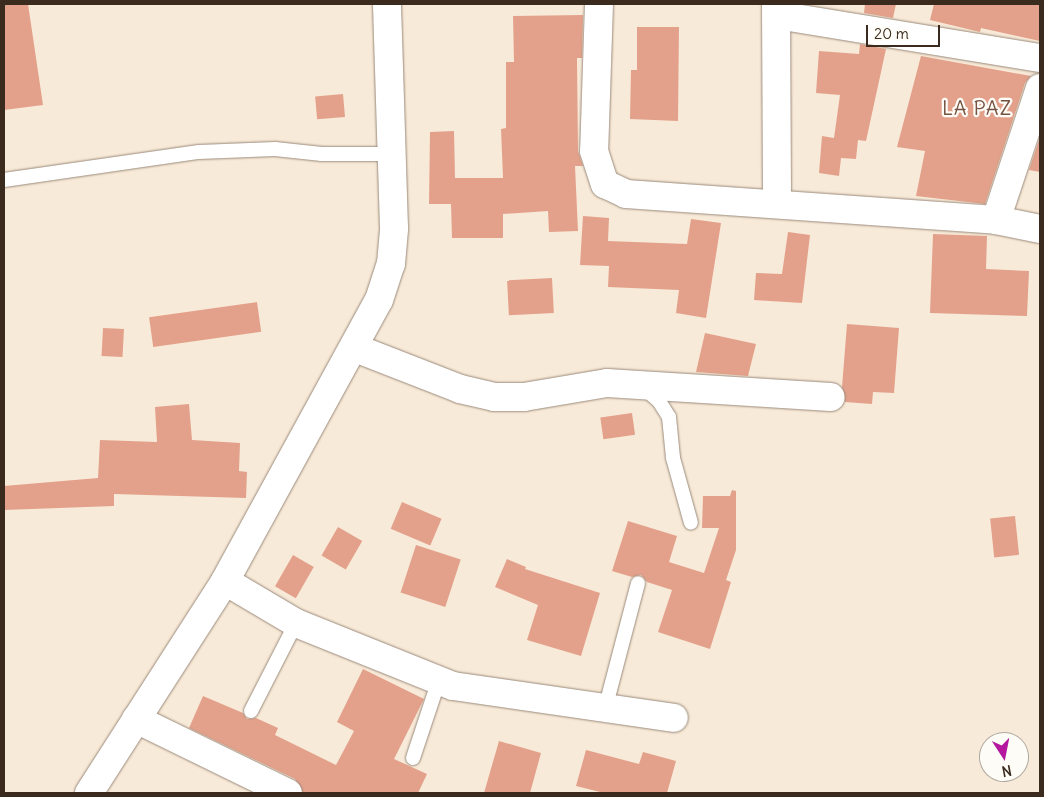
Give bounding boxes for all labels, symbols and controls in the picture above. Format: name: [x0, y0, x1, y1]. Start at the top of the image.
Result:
scale bar: [869, 15, 943, 47]
text: 20 m: [874, 24, 909, 43]
district label: LA PAZ: [941, 95, 1013, 119]
north arrow: [979, 732, 1029, 782]
text: N: [1000, 761, 1013, 781]

